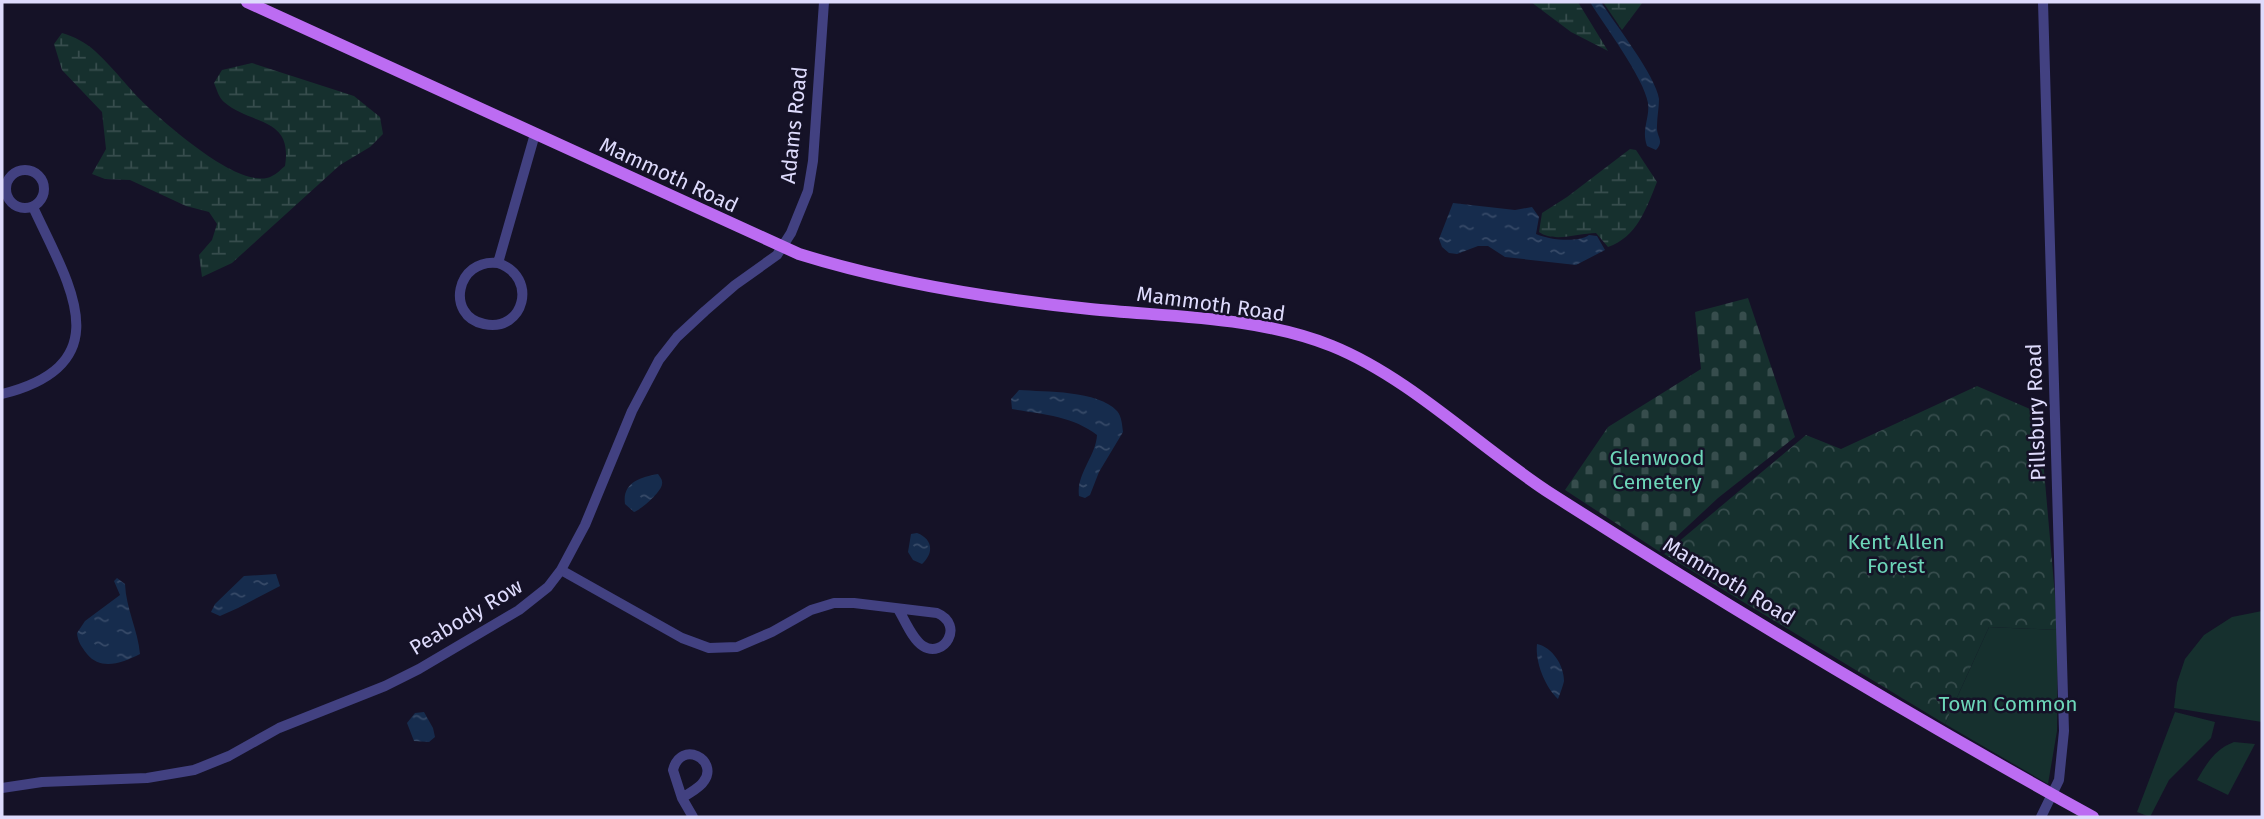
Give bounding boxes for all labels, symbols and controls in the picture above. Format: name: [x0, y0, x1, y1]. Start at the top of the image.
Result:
street label: Adams Road: [775, 65, 813, 185]
street label: Mammoth Road: [596, 132, 742, 218]
street label: Mammoth Road: [1135, 281, 1287, 327]
street label: Pillsbury Road: [2021, 343, 2051, 481]
park label: Glenwood Cemetery: [1609, 445, 1705, 495]
park label: Kent Allen Forest: [1848, 529, 1944, 579]
street label: Mammoth Road: [1658, 531, 1800, 631]
street label: Peabody Row: [405, 573, 527, 661]
park label: Town Common: [1938, 691, 2078, 717]

